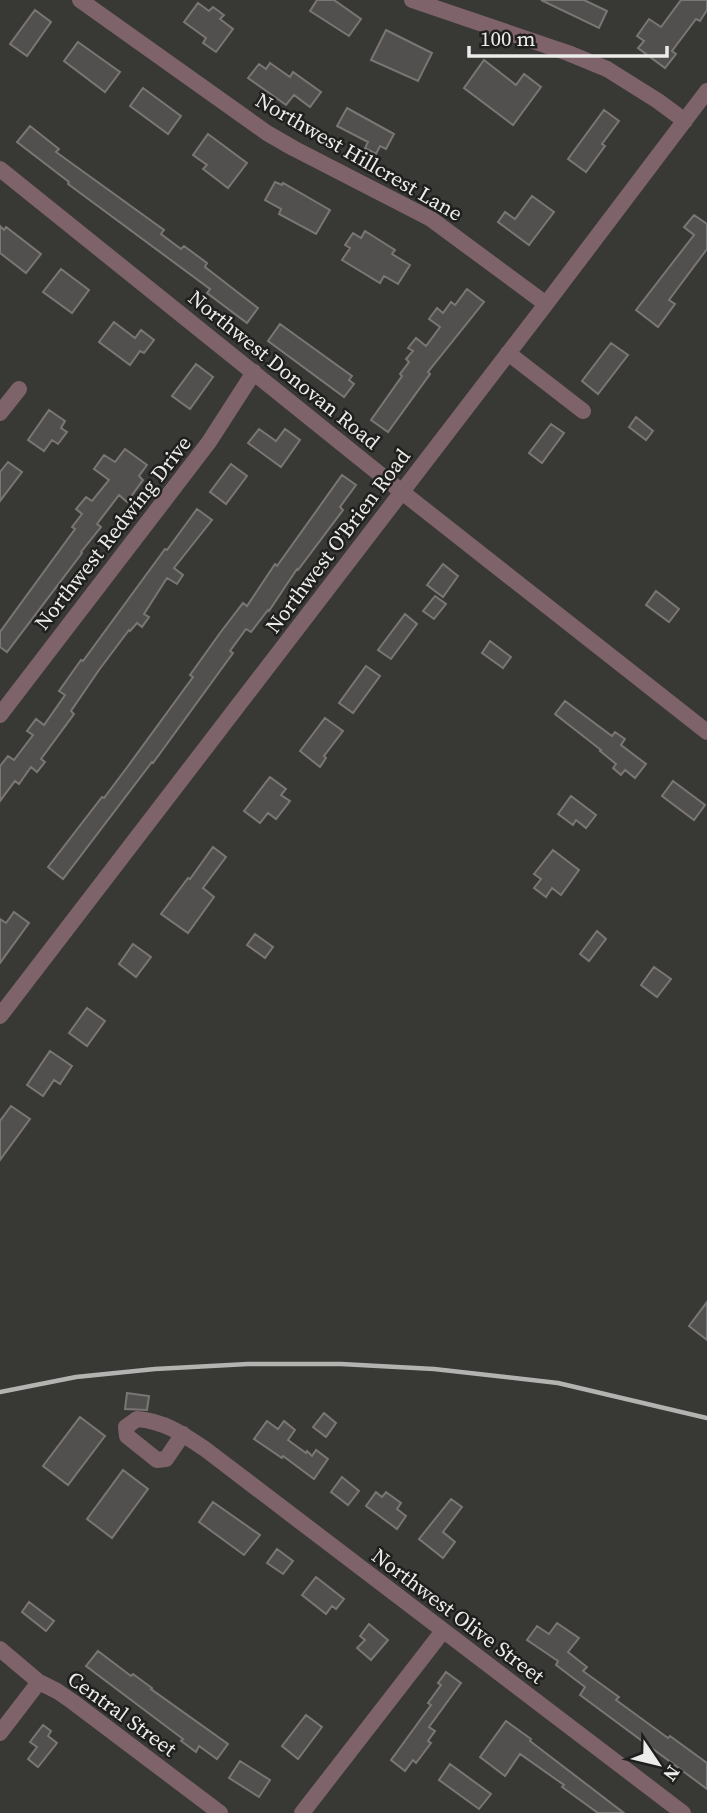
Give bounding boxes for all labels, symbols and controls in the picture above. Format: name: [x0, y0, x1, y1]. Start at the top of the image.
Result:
scale bar: [469, 14, 667, 58]
text: 100 m: [480, 24, 535, 53]
street label: Northwest Hillcrest Lane: [251, 85, 468, 228]
street label: Northwest Donovan Road: [182, 283, 386, 456]
street label: Northwest Redwing Drive: [28, 429, 198, 636]
street label: Northwest O'Brien Road: [259, 442, 417, 639]
street label: Northwest Olive Street: [366, 1541, 551, 1690]
street label: Central Street: [62, 1664, 183, 1763]
north arrow: [623, 1729, 693, 1799]
text: N: [657, 1761, 687, 1787]

